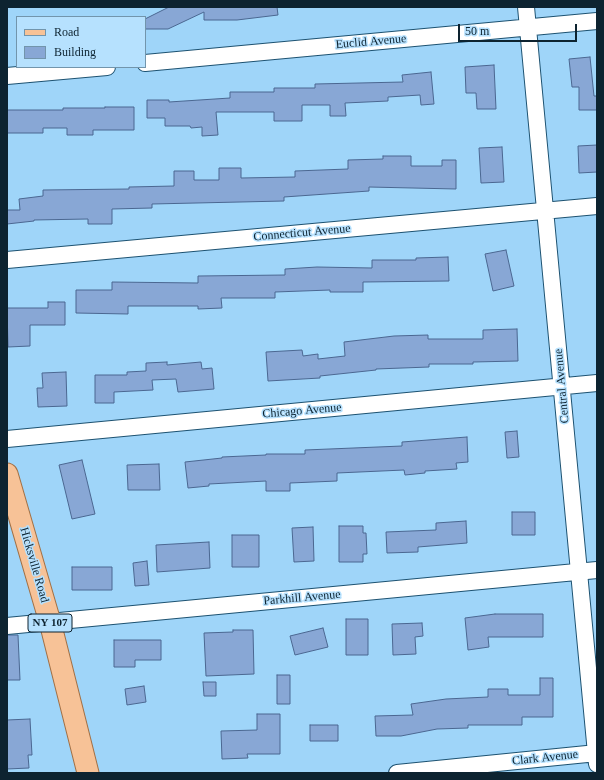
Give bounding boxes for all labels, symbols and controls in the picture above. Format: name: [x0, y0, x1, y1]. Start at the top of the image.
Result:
legend: [16, 16, 146, 68]
scale bar: [460, 16, 579, 42]
text: 50 m: [465, 24, 489, 38]
text: Road: [54, 25, 79, 39]
street label: Euclid Avenue: [335, 32, 407, 52]
text: Building: [54, 45, 96, 59]
street label: Connecticut Avenue: [253, 222, 351, 244]
street label: Central Avenue: [552, 348, 572, 424]
street label: Chicago Avenue: [262, 400, 342, 422]
street label: Hicksville Road: [16, 526, 52, 604]
street label: Parkhill Avenue: [263, 587, 341, 609]
road number: NY 107: [28, 614, 72, 632]
street label: Clark Avenue: [511, 747, 579, 769]

